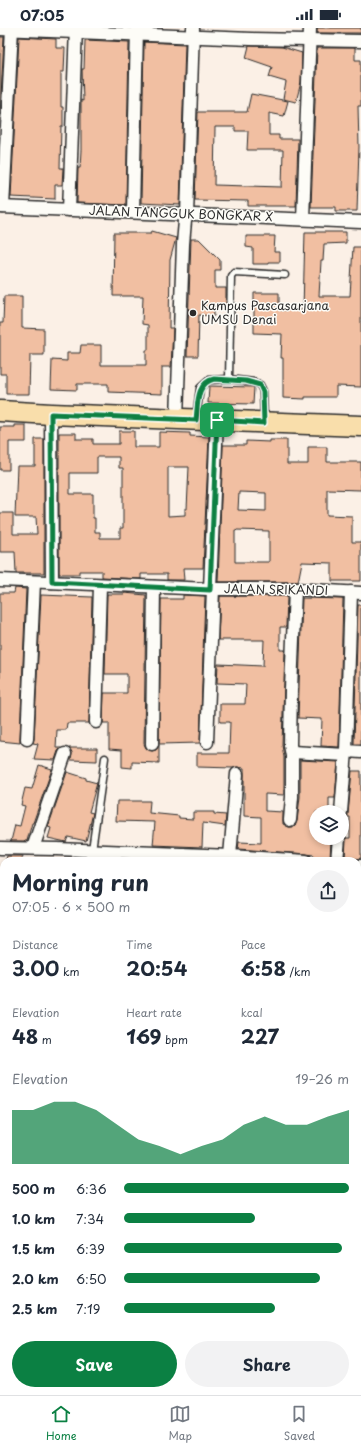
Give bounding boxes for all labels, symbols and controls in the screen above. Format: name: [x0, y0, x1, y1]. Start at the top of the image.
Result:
text: 07:05: [20, 3, 65, 26]
street label: JALAN TANGGUK BONGKAR X: [89, 201, 274, 225]
place label: Kampus Pascasarjana UMSU Denai: [201, 296, 329, 328]
marker: Kampus Pascasarjana UMSU Denai: [188, 308, 198, 318]
pin: [200, 403, 234, 437]
icon: arrive: [206, 409, 228, 431]
street label: JALAN SRIKANDI: [224, 579, 328, 599]
map controls: [309, 805, 349, 845]
button: layers: [309, 805, 349, 845]
text: Morning run: [12, 865, 149, 898]
button: share: [307, 870, 349, 912]
text: 07:05 · 6 × 500 m: [12, 897, 130, 916]
text: Distance: [12, 936, 58, 953]
text: Time: [126, 936, 152, 953]
text: Pace: [241, 936, 265, 953]
text: 3.00: [12, 953, 59, 983]
text: 20:54: [126, 953, 187, 983]
text: 6:58: [241, 953, 286, 983]
text: km: [59, 963, 79, 980]
text: /km: [286, 963, 311, 980]
text: Elevation: [12, 1004, 59, 1021]
text: Heart rate: [126, 1004, 182, 1021]
text: kcal: [241, 1004, 263, 1021]
text: 48: [12, 1021, 38, 1051]
text: 169: [126, 1021, 162, 1051]
text: 227: [241, 1021, 279, 1051]
text: m: [38, 1031, 52, 1048]
text: bpm: [162, 1031, 188, 1048]
text: Elevation: [12, 1069, 68, 1088]
text: 19–26 m: [295, 1069, 349, 1088]
text: 500 m: [12, 1179, 55, 1198]
text: 6:36: [76, 1179, 107, 1198]
text: 1.0 km: [12, 1209, 55, 1228]
text: 7:34: [76, 1209, 104, 1228]
text: 1.5 km: [12, 1239, 55, 1258]
text: 6:39: [76, 1239, 105, 1258]
text: 2.0 km: [12, 1269, 59, 1288]
text: 6:50: [76, 1269, 107, 1288]
text: 2.5 km: [12, 1299, 57, 1318]
text: 7:19: [76, 1299, 100, 1318]
button: Save: [12, 1341, 177, 1387]
button: Share: [185, 1341, 349, 1387]
tab: Home: [46, 1403, 77, 1444]
tab: Map: [168, 1403, 192, 1444]
tab: Saved: [284, 1403, 315, 1444]

